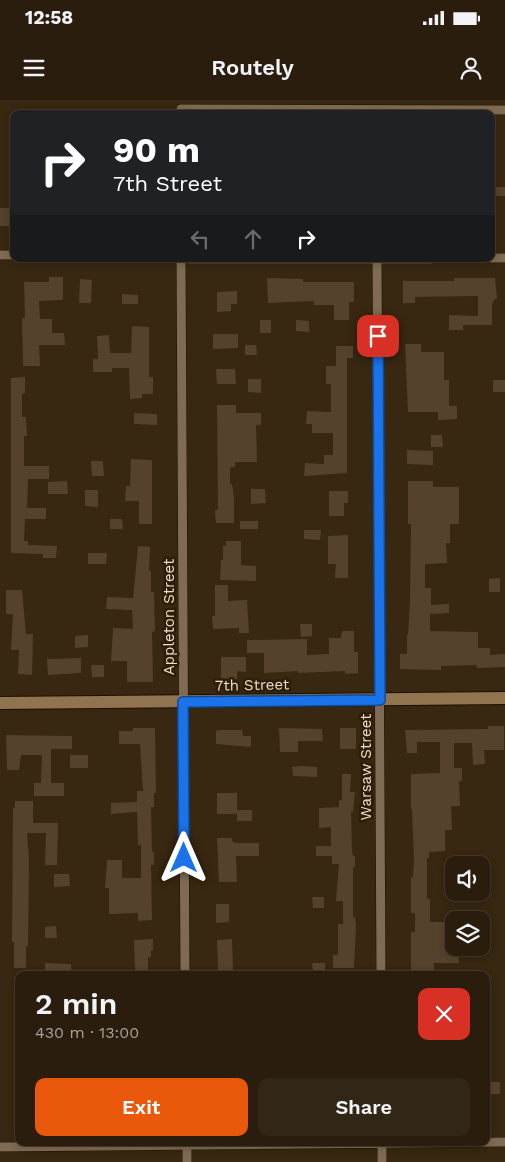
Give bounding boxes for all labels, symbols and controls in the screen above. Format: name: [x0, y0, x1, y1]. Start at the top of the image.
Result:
text: 12:58: [25, 6, 73, 29]
icon: menu: [20, 54, 48, 82]
icon: person: [457, 54, 485, 82]
text: Routely: [211, 55, 294, 80]
text: 90 m: [113, 129, 200, 171]
icon: right: [30, 130, 95, 195]
text: 7th Street: [113, 171, 222, 196]
icon: left: [186, 225, 214, 253]
icon: ahead: [239, 225, 267, 253]
icon: right: [292, 225, 320, 253]
pin: [357, 315, 399, 357]
icon: arrive: [364, 322, 392, 350]
street label: Appleton Street: [160, 558, 178, 675]
street label: 7th Street: [215, 675, 290, 695]
street label: Warsaw Street: [357, 713, 375, 820]
position arrow: [157, 831, 209, 883]
map controls: [445, 856, 490, 956]
button: sound: [445, 856, 490, 901]
button: layers: [445, 911, 490, 956]
text: 2 min: [35, 986, 117, 1021]
button: close: [418, 988, 470, 1040]
text: 430 m · 13:00: [35, 1023, 139, 1042]
button: Exit: [35, 1078, 248, 1136]
button: Share: [258, 1078, 470, 1136]

